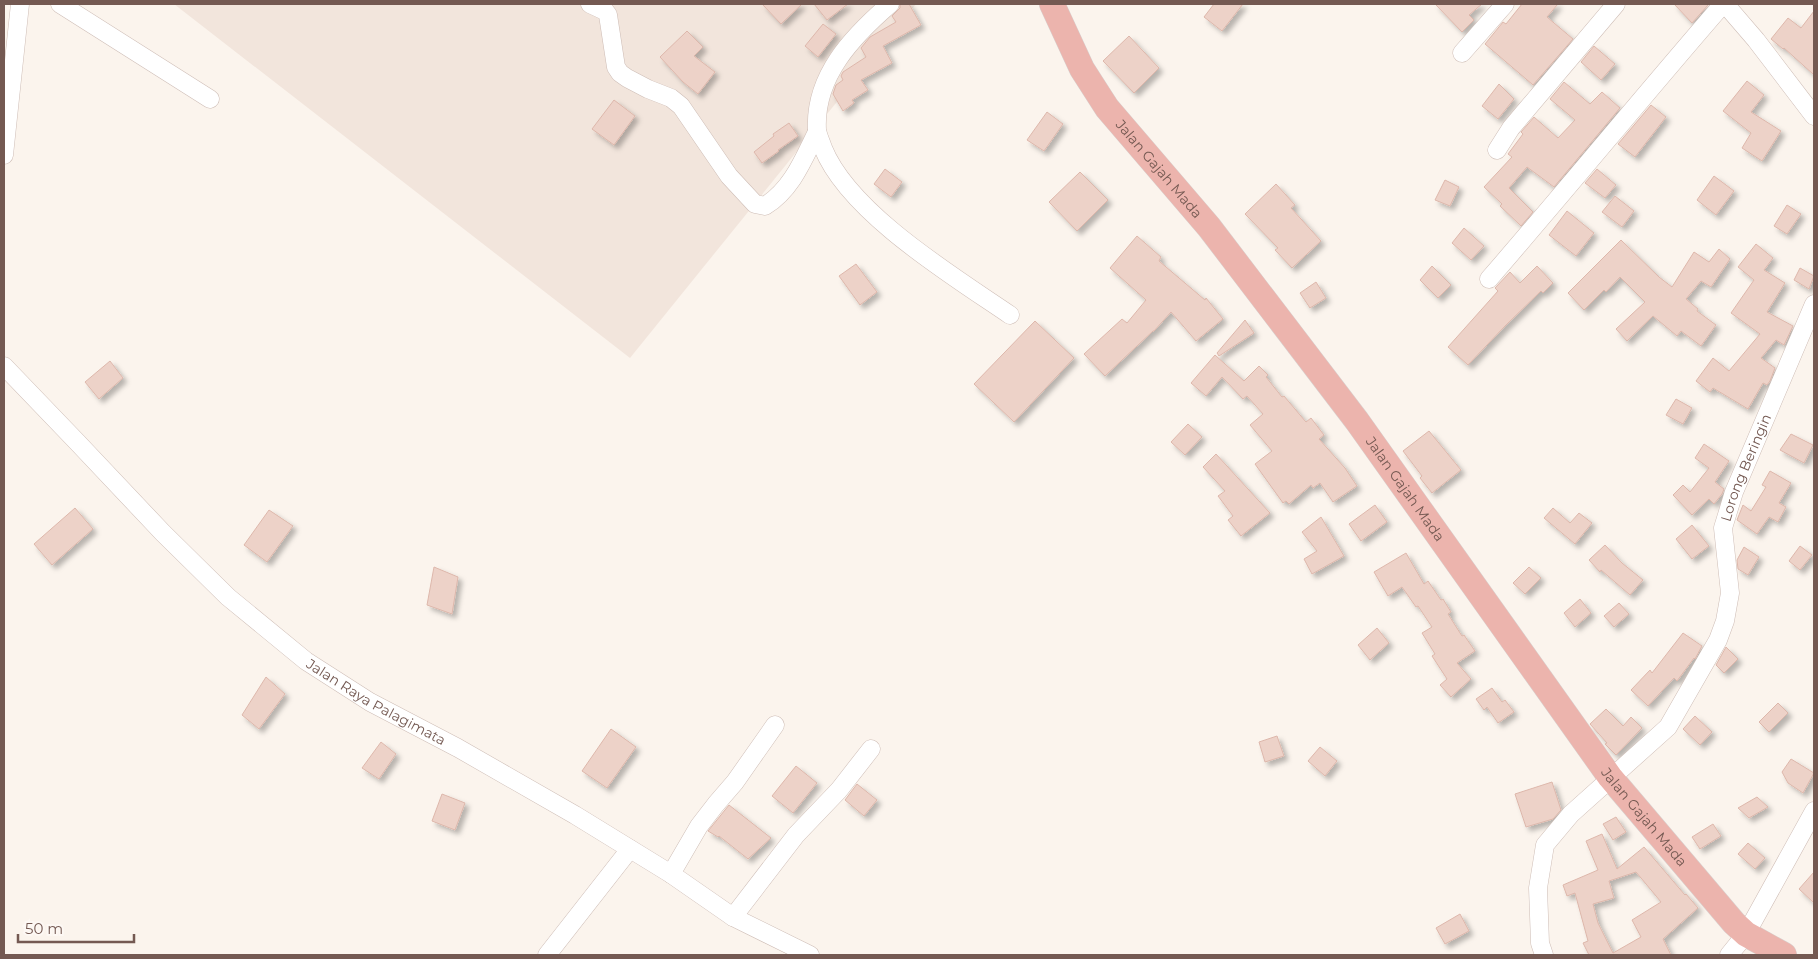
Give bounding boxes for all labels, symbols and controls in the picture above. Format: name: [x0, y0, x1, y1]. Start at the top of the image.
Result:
street label: Jalan Gajah Mada: [1111, 115, 1206, 222]
street label: Lorong Beringin: [1717, 411, 1775, 524]
street label: Jalan Gajah Mada: [1361, 432, 1449, 545]
street label: Jalan Raya Palagimata: [302, 654, 449, 749]
street label: Jalan Gajah Mada: [1597, 763, 1691, 870]
scale bar: [18, 912, 134, 944]
text: 50 m: [25, 919, 63, 938]

